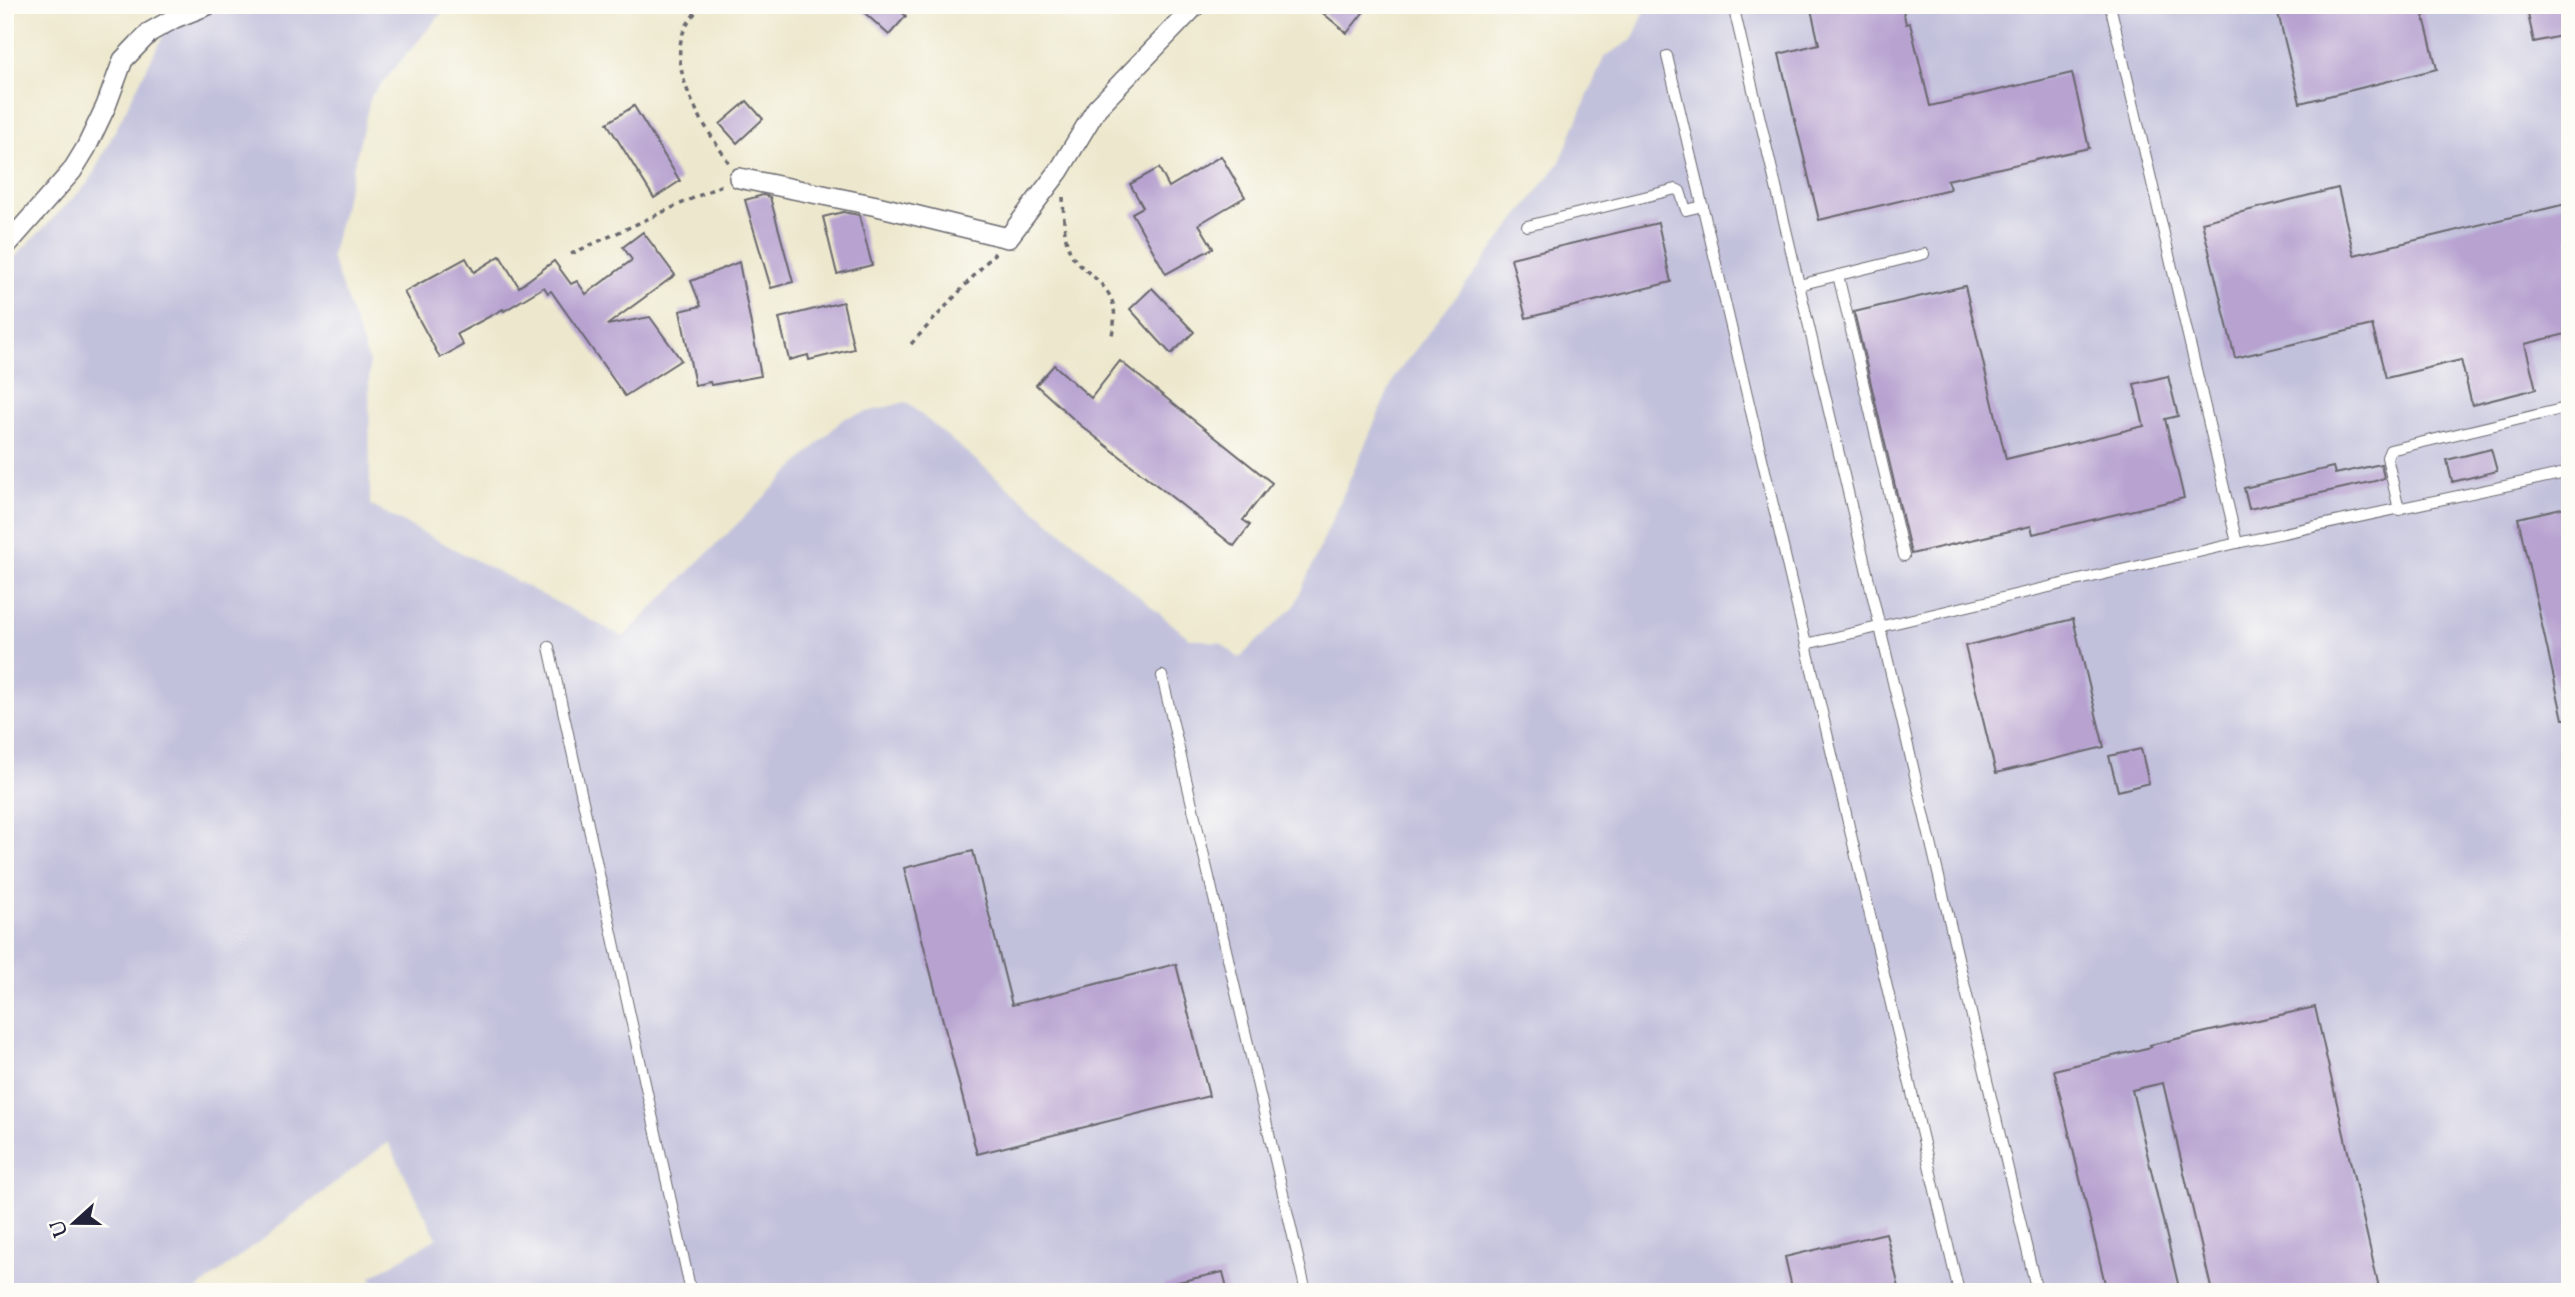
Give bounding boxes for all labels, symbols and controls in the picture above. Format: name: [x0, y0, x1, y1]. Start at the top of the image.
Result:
north arrow: [38, 1188, 108, 1258]
text: U: [45, 1216, 76, 1240]

